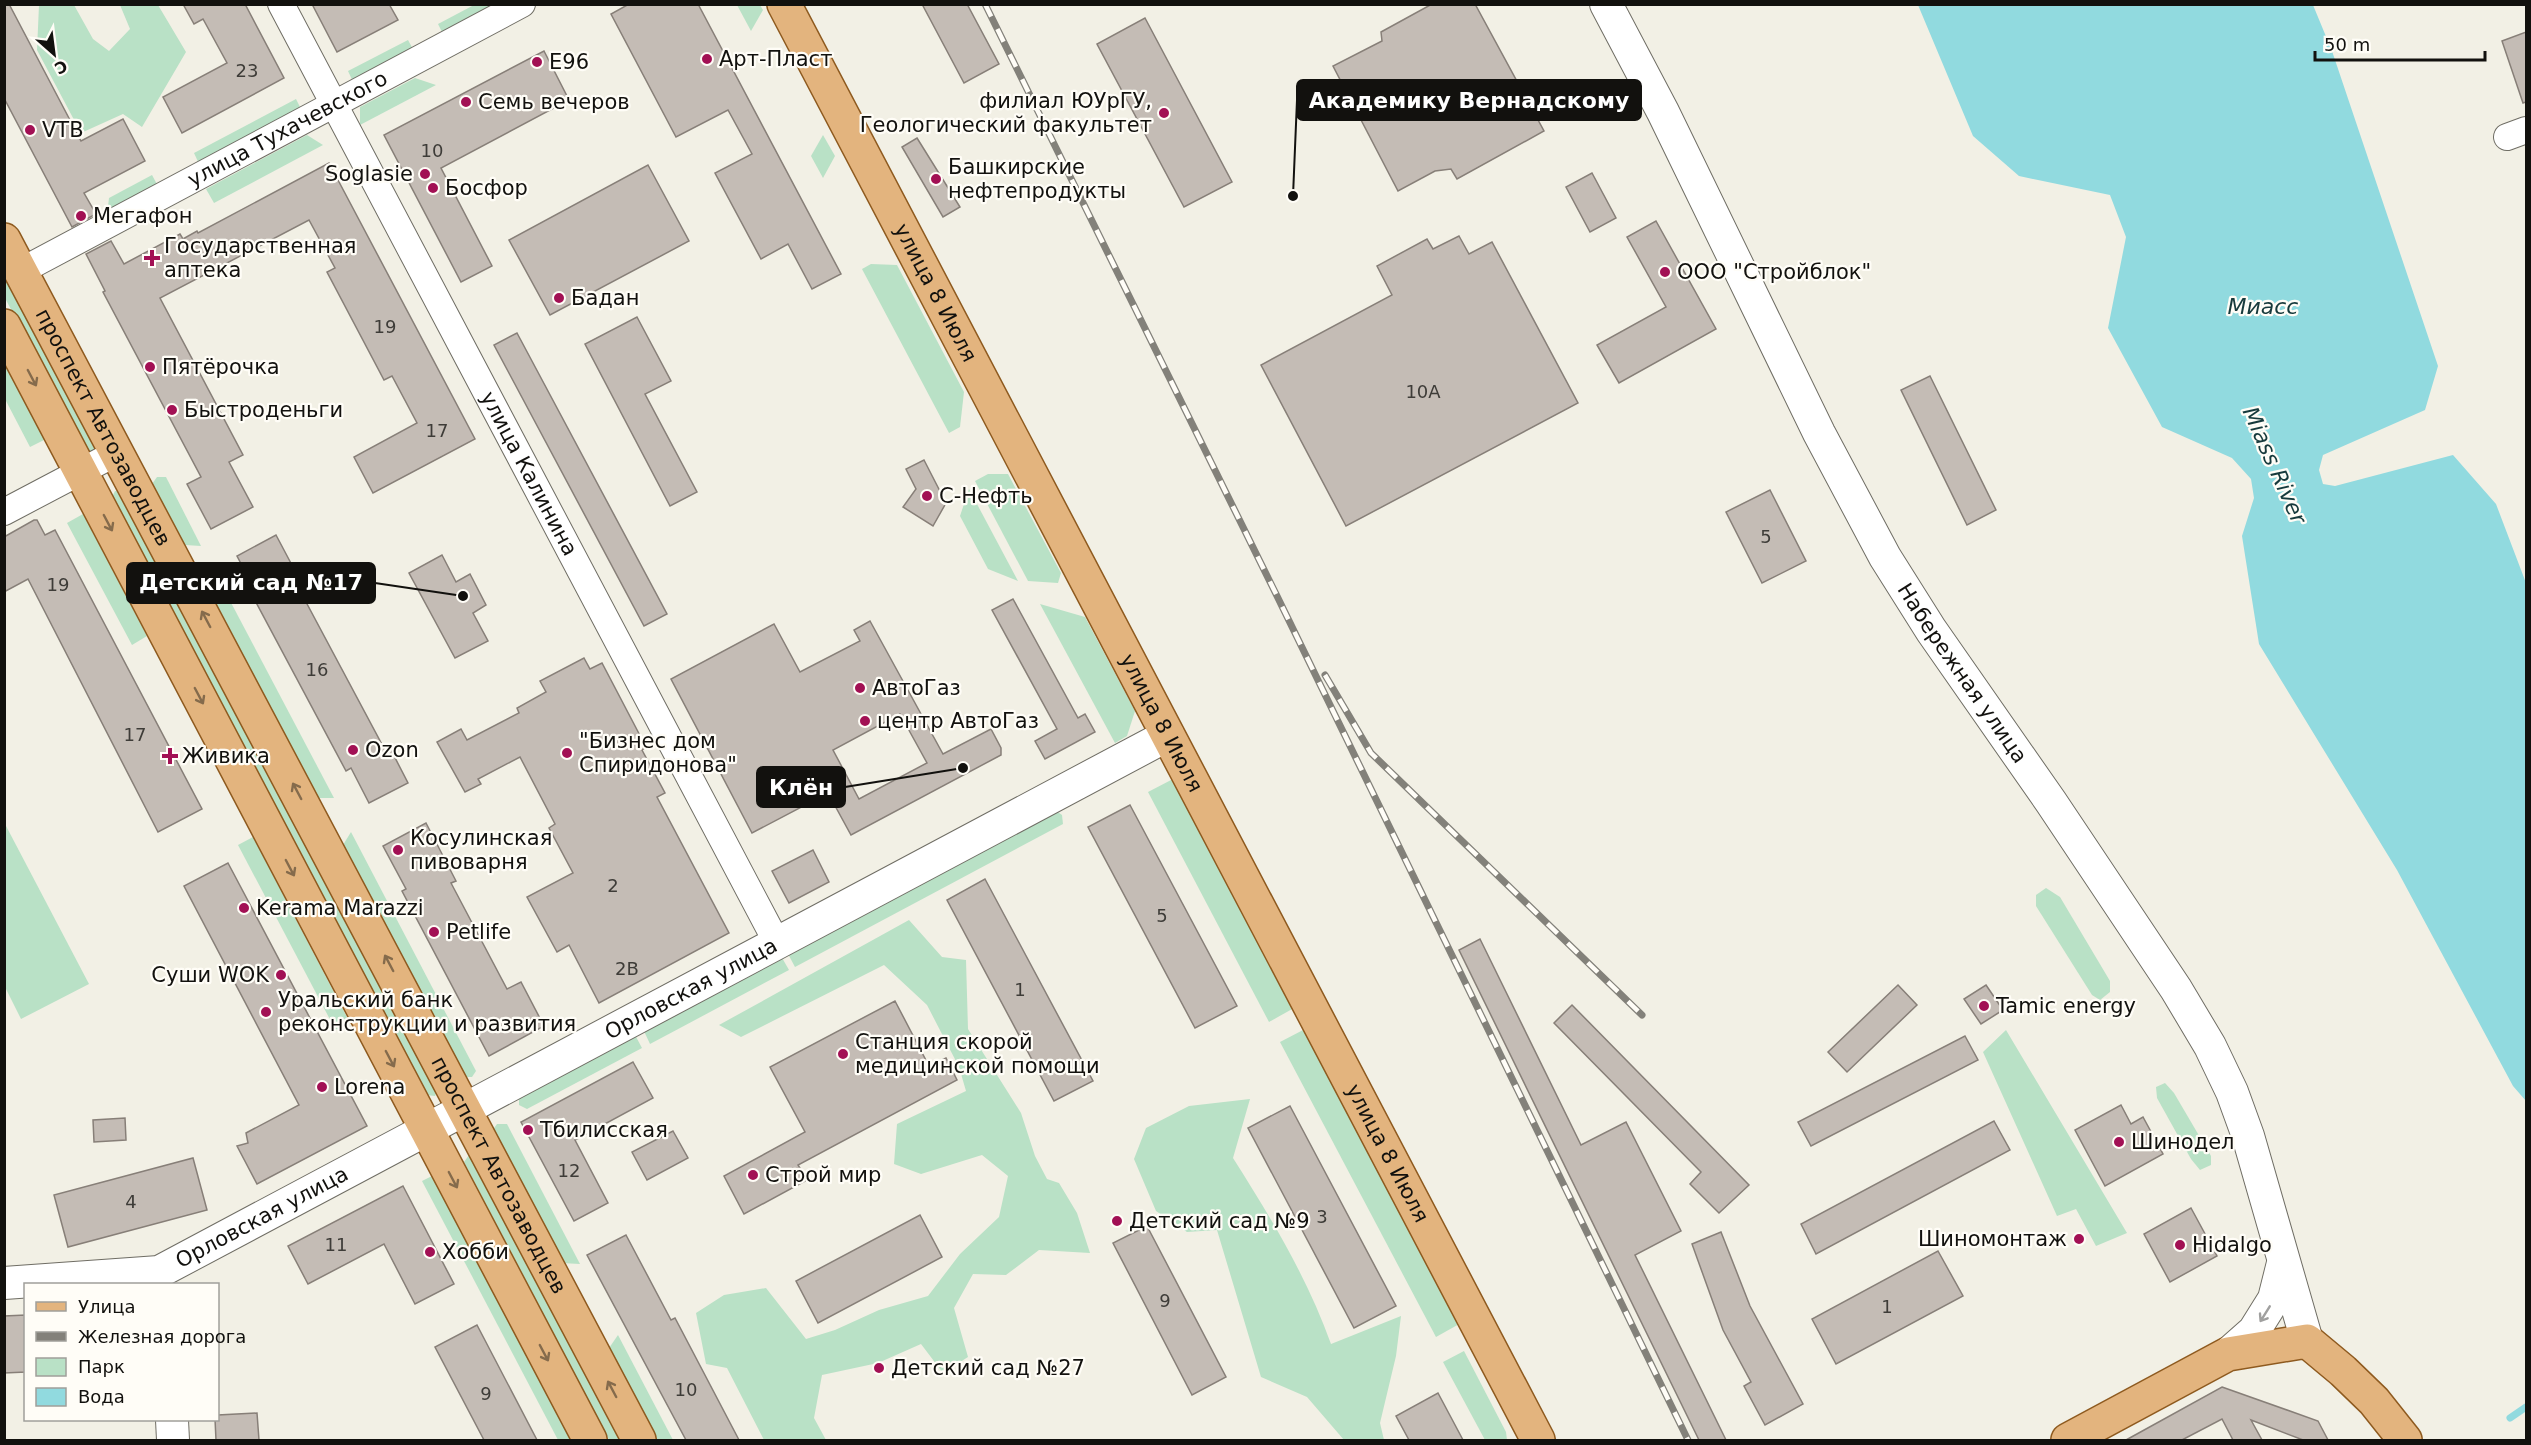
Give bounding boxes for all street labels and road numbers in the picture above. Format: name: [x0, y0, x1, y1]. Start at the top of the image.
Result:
street label: улица Тухачевского: [184, 66, 391, 192]
street label: улица 8 Июля: [889, 219, 982, 366]
street label: проспект Автозаводцев: [31, 305, 176, 550]
street label: улица Калинина: [476, 387, 582, 560]
street label: Набережная улица: [1893, 579, 2032, 768]
street label: улица 8 Июля: [1115, 650, 1208, 796]
street label: Орловская улица: [601, 933, 781, 1045]
street label: проспект Автозаводцев: [426, 1052, 571, 1298]
street label: улица 8 Июля: [1341, 1080, 1434, 1226]
street label: Орловская улица: [172, 1162, 352, 1273]

